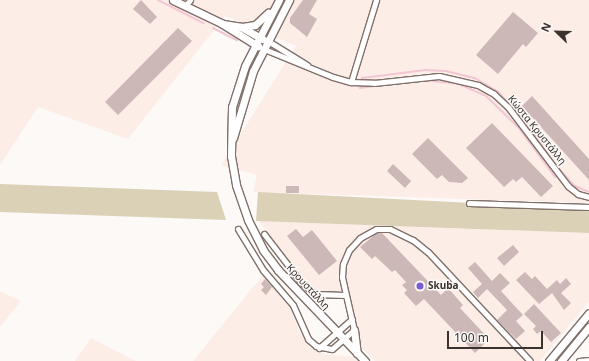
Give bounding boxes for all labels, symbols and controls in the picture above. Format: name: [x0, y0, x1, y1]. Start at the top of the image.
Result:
north arrow: [537, 12, 577, 52]
text: N: [537, 20, 554, 34]
street label: Κώστα Κρυστάλλη: [505, 93, 569, 167]
street label: Κρουστάλλη: [284, 262, 332, 312]
place label: Skuba: [428, 280, 459, 292]
marker: Skuba: [415, 281, 425, 291]
scale bar: [449, 323, 545, 349]
text: 100 m: [454, 329, 489, 346]

